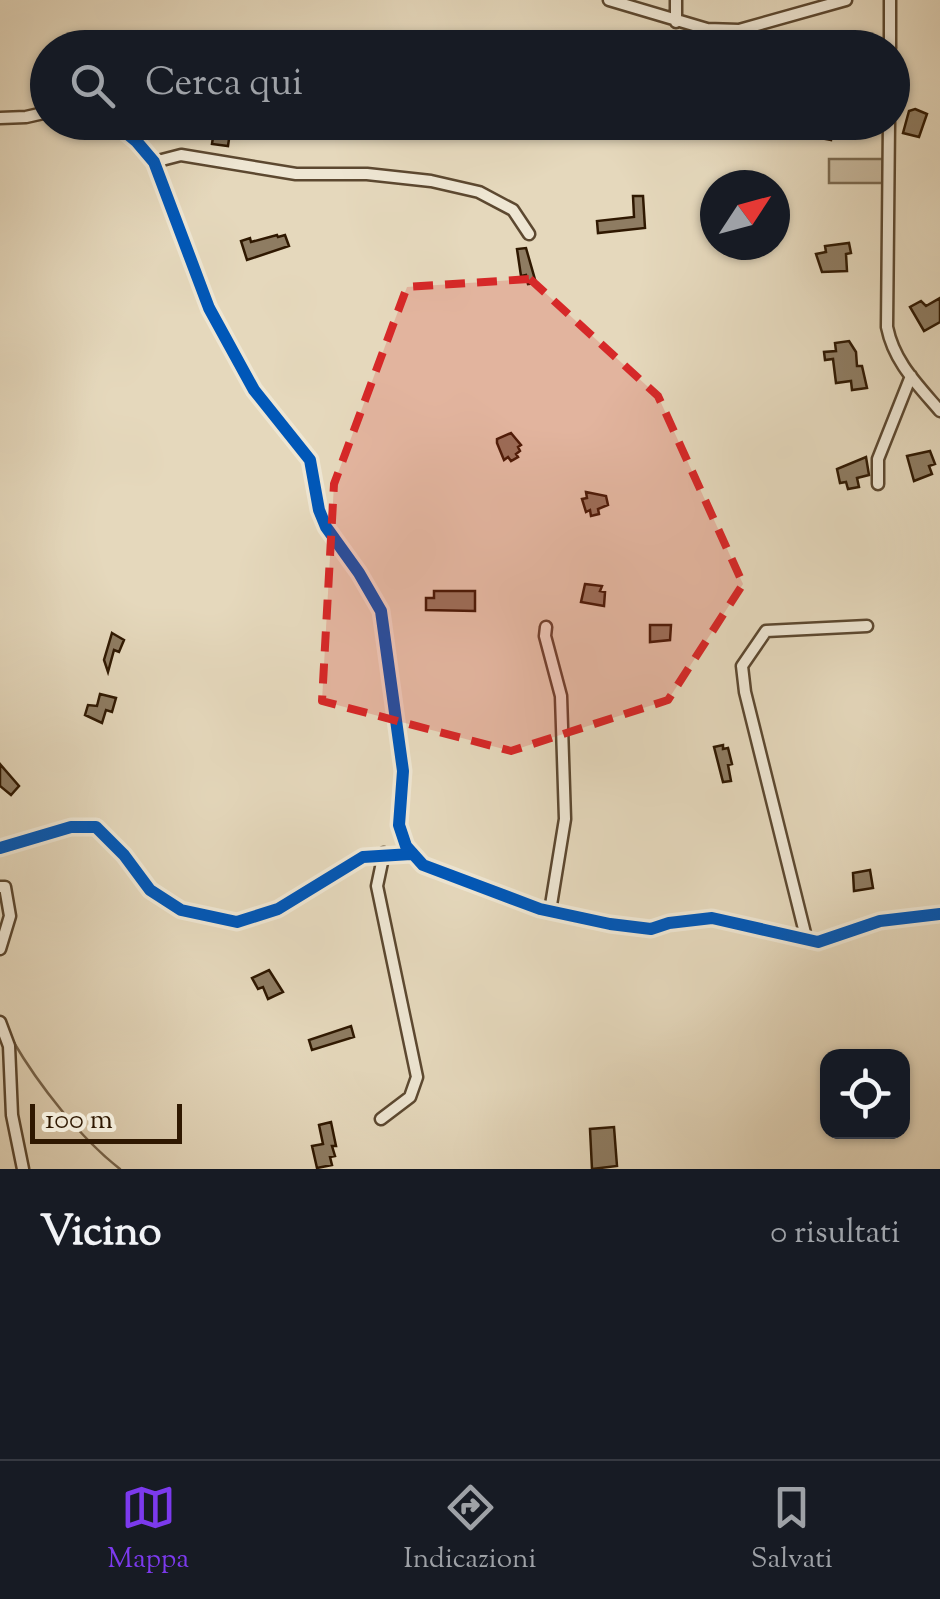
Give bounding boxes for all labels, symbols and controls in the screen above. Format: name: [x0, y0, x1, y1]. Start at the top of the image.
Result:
search box: [30, 30, 910, 140]
icon: search: [65, 58, 120, 113]
text: Cerca qui: [145, 58, 303, 112]
north arrow: [700, 170, 790, 260]
map controls: [820, 1049, 910, 1139]
button: locate: [820, 1049, 910, 1139]
scale bar: [30, 1099, 182, 1144]
text: 100 m: [45, 1101, 113, 1141]
text: Vicino: [40, 1204, 161, 1264]
text: 0 risultati: [770, 1211, 900, 1257]
tab: Mappa: [107, 1480, 189, 1580]
tab: Indicazioni: [404, 1480, 536, 1580]
tab: Salvati: [751, 1480, 833, 1580]

